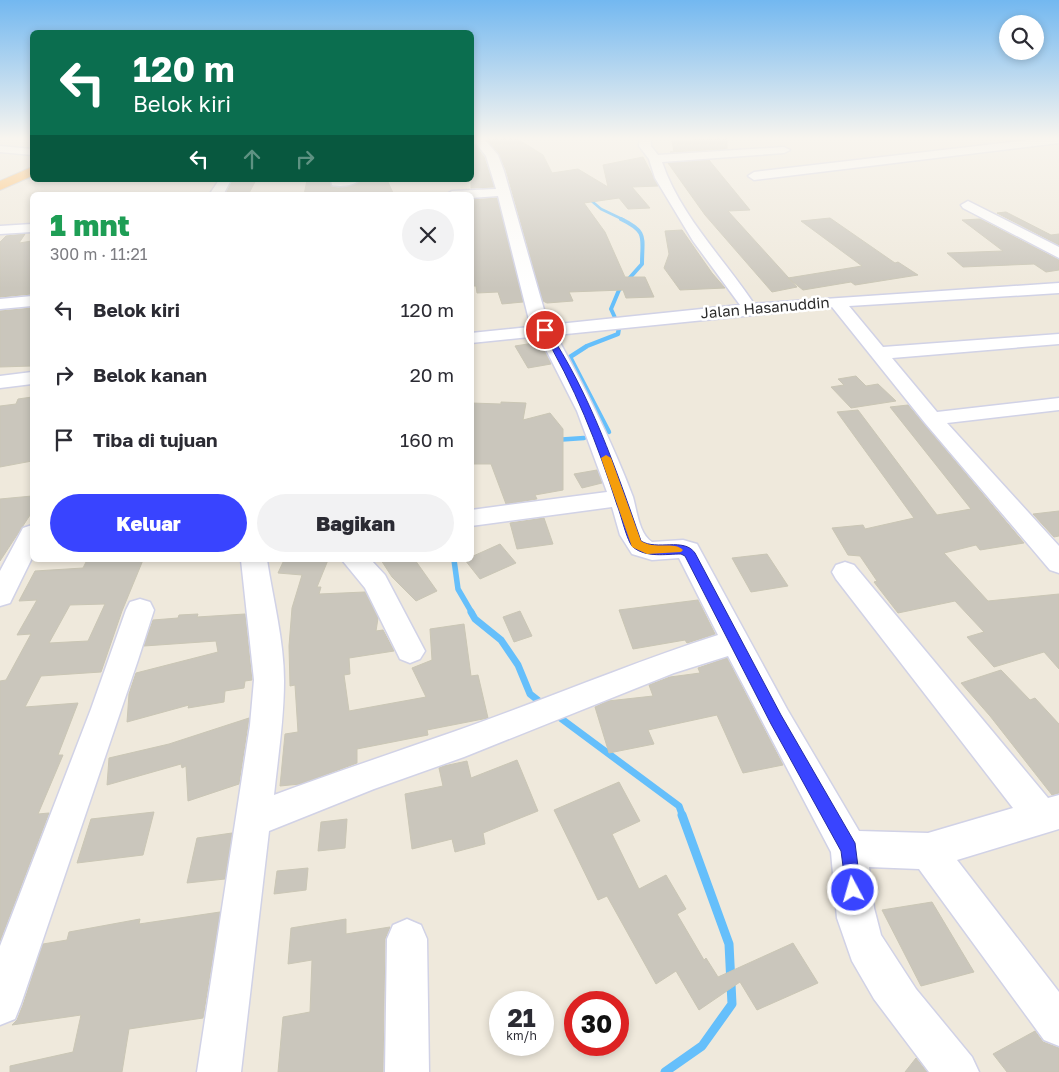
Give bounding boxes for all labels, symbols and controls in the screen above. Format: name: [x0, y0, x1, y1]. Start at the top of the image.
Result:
map controls: [999, 15, 1044, 60]
button: search: [999, 15, 1044, 60]
text: 120 m: [133, 48, 235, 90]
icon: left: [50, 50, 115, 115]
text: Belok kiri: [133, 90, 231, 117]
icon: left: [185, 145, 213, 173]
icon: ahead: [238, 145, 266, 173]
icon: right: [291, 145, 319, 173]
text: 1 mnt: [50, 207, 130, 243]
button: close: [402, 209, 454, 261]
text: 300 m · 11:21: [50, 244, 148, 264]
street label: Jalan Hasanuddin: [700, 292, 830, 322]
icon: left: [50, 296, 78, 324]
text: Belok kiri: [93, 298, 180, 321]
text: 120 m: [400, 298, 454, 321]
pin: [524, 309, 566, 351]
icon: arrive: [531, 316, 559, 344]
icon: right: [50, 361, 78, 389]
text: Belok kanan: [93, 363, 207, 386]
text: 20 m: [410, 363, 454, 386]
icon: arrive: [50, 426, 78, 454]
text: Tiba di tujuan: [93, 428, 218, 451]
text: 160 m: [400, 428, 454, 451]
button: Keluar: [50, 494, 247, 552]
button: Bagikan: [257, 494, 454, 552]
position arrow: [826, 863, 878, 915]
speed limit sign: 30: [564, 991, 629, 1056]
text: 21: [507, 1002, 536, 1033]
text: km/h: [506, 1028, 537, 1043]

